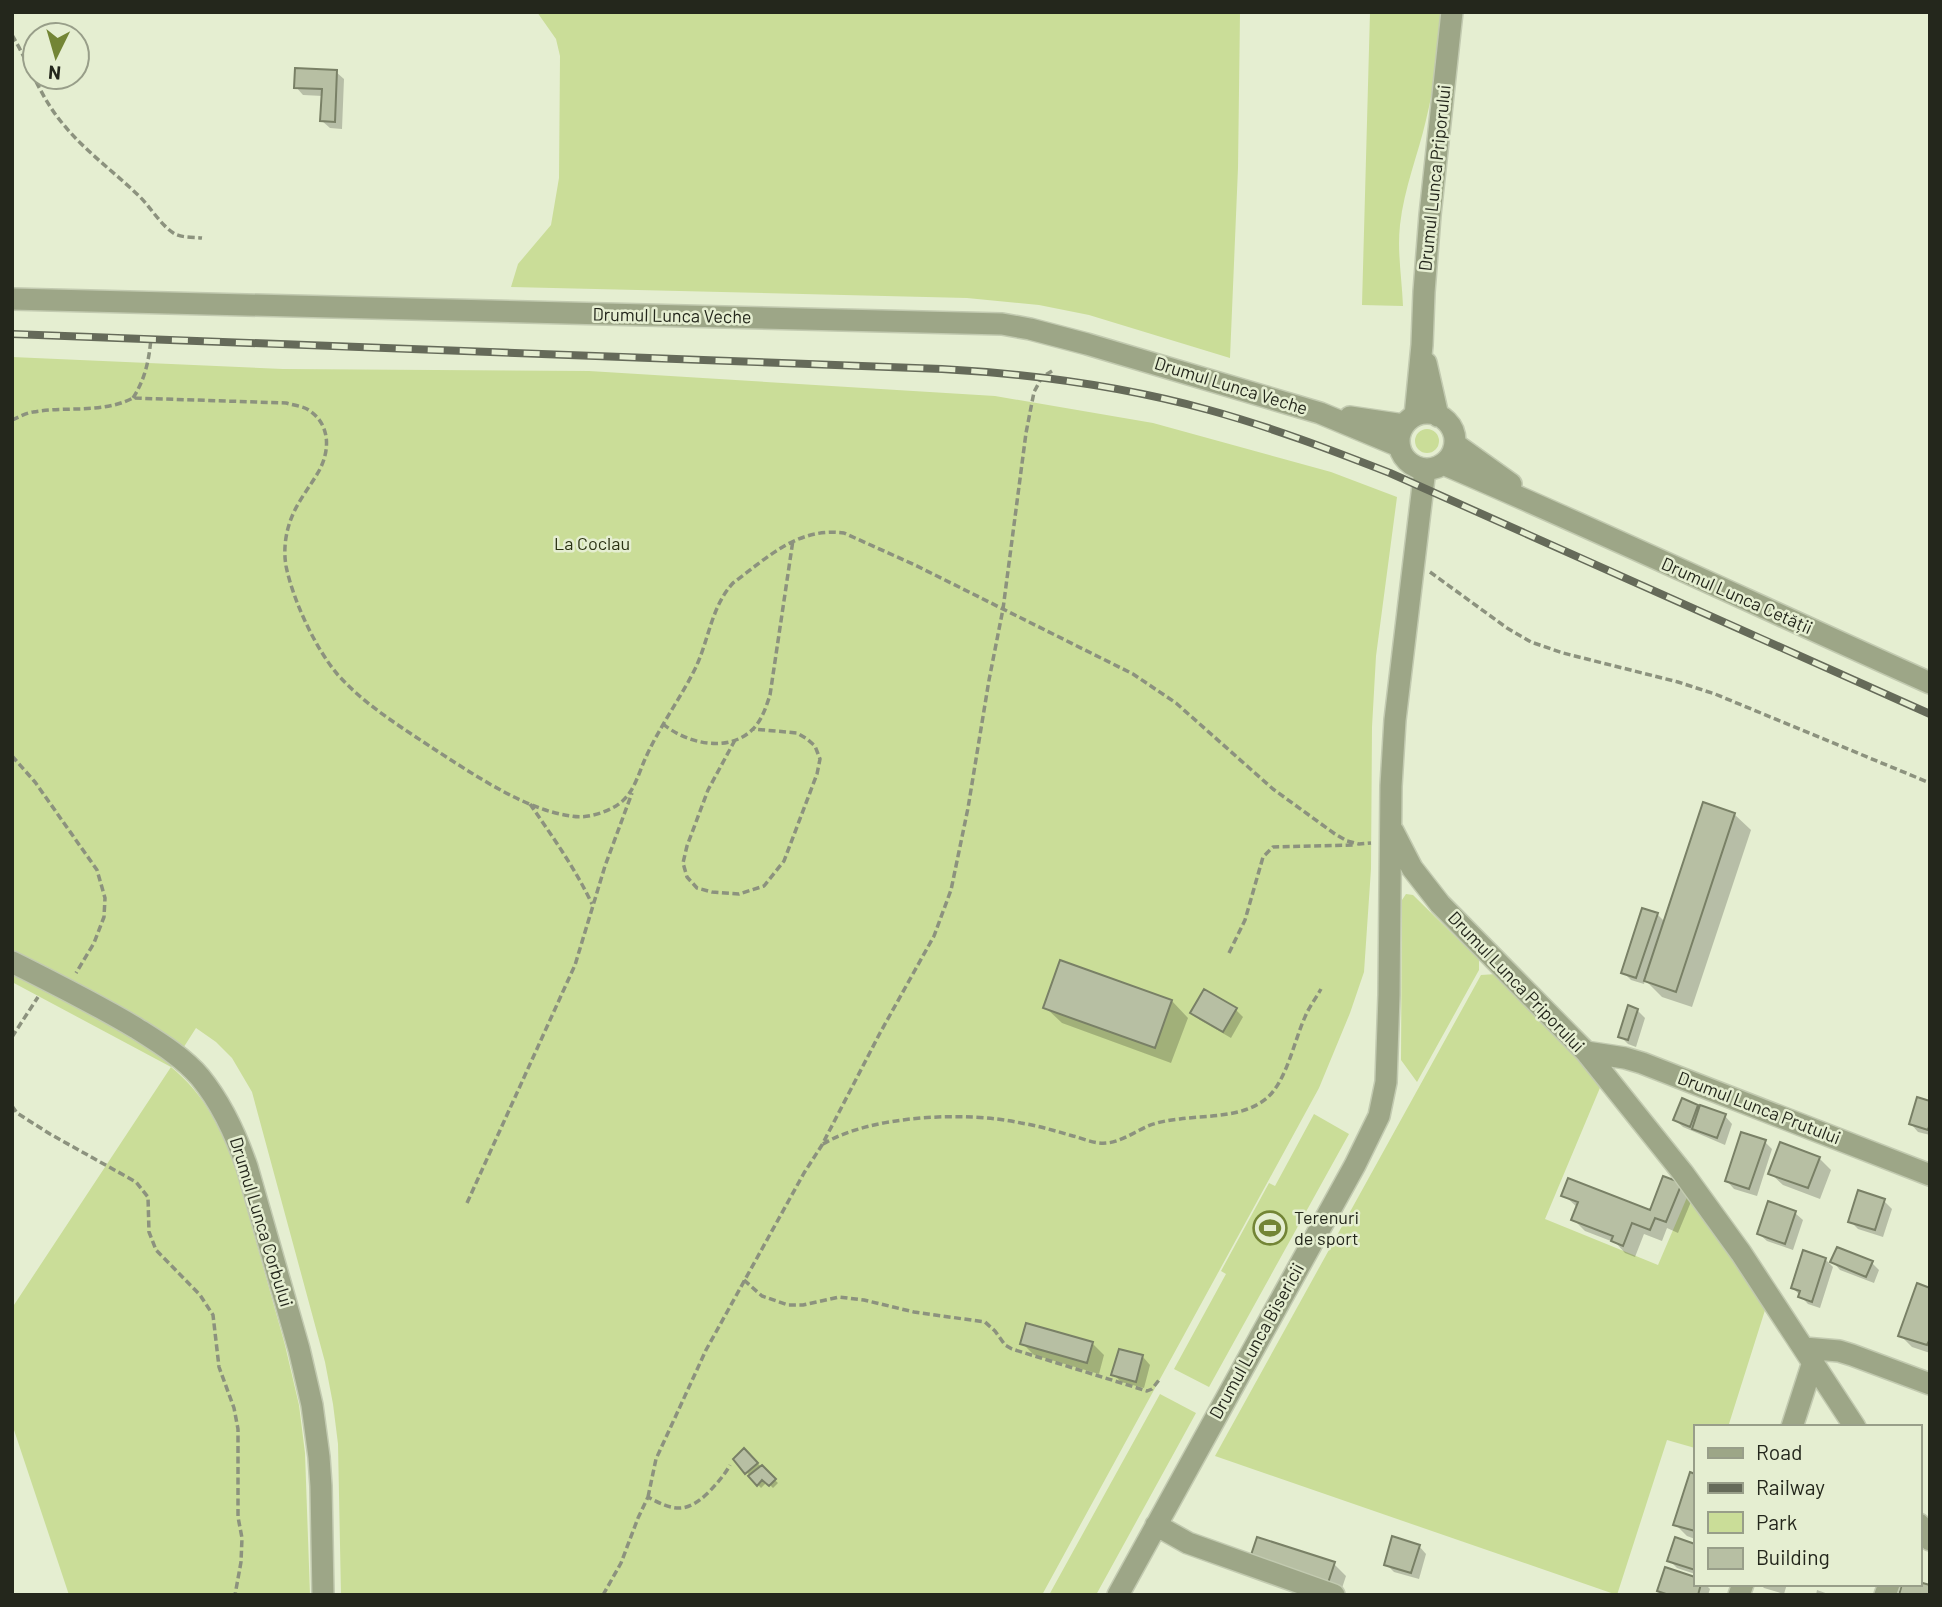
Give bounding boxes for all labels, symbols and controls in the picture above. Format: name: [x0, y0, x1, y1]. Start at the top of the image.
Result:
north arrow: [21, 21, 91, 91]
text: N: [47, 61, 62, 85]
street label: Drumul Lunca Priporului: [1413, 84, 1455, 272]
street label: Drumul Lunca Veche: [592, 303, 752, 327]
street label: Drumul Lunca Veche: [1152, 351, 1311, 419]
park label: La Coclau: [554, 532, 630, 554]
street label: Drumul Lunca Cetății: [1658, 552, 1816, 638]
street label: Drumul Lunca Priporului: [1444, 906, 1590, 1056]
street label: Drumul Lunca Prutului: [1675, 1066, 1844, 1148]
street label: Drumul Lunca Corbului: [226, 1134, 298, 1309]
place label: Terenuri de sport: [1294, 1206, 1359, 1249]
sports icon: Terenuri de sport: [1251, 1209, 1289, 1247]
street label: Drumul Lunca Bisericii: [1204, 1259, 1308, 1422]
legend: [1694, 1425, 1921, 1586]
text: Road: [1756, 1439, 1802, 1464]
text: Railway: [1756, 1474, 1825, 1499]
text: Park: [1756, 1509, 1797, 1534]
text: Building: [1756, 1544, 1830, 1569]

